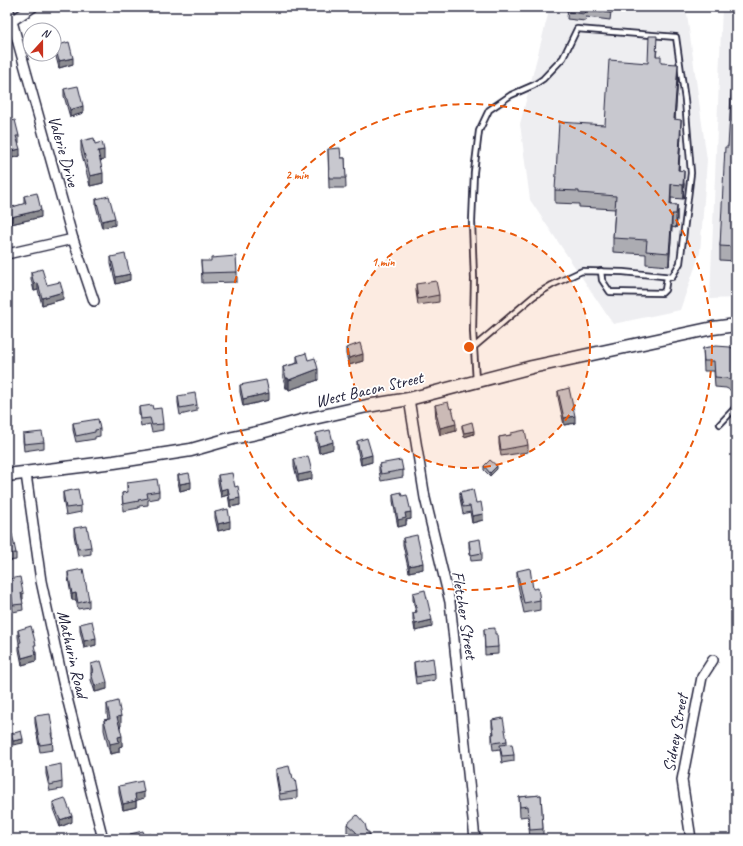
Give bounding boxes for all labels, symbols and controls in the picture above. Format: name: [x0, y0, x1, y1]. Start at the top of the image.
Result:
north arrow: [22, 22, 62, 62]
text: N: [40, 25, 53, 41]
street label: Valerie Drive: [43, 113, 84, 190]
text: 2 min: [286, 167, 309, 183]
text: 1 min: [372, 254, 395, 270]
centre of rings: [462, 340, 476, 354]
street label: West Bacon Street: [313, 366, 427, 412]
street label: Fletcher Street: [447, 570, 482, 663]
street label: Mathurin Road: [52, 608, 93, 703]
street label: Sidney Street: [658, 690, 693, 774]

